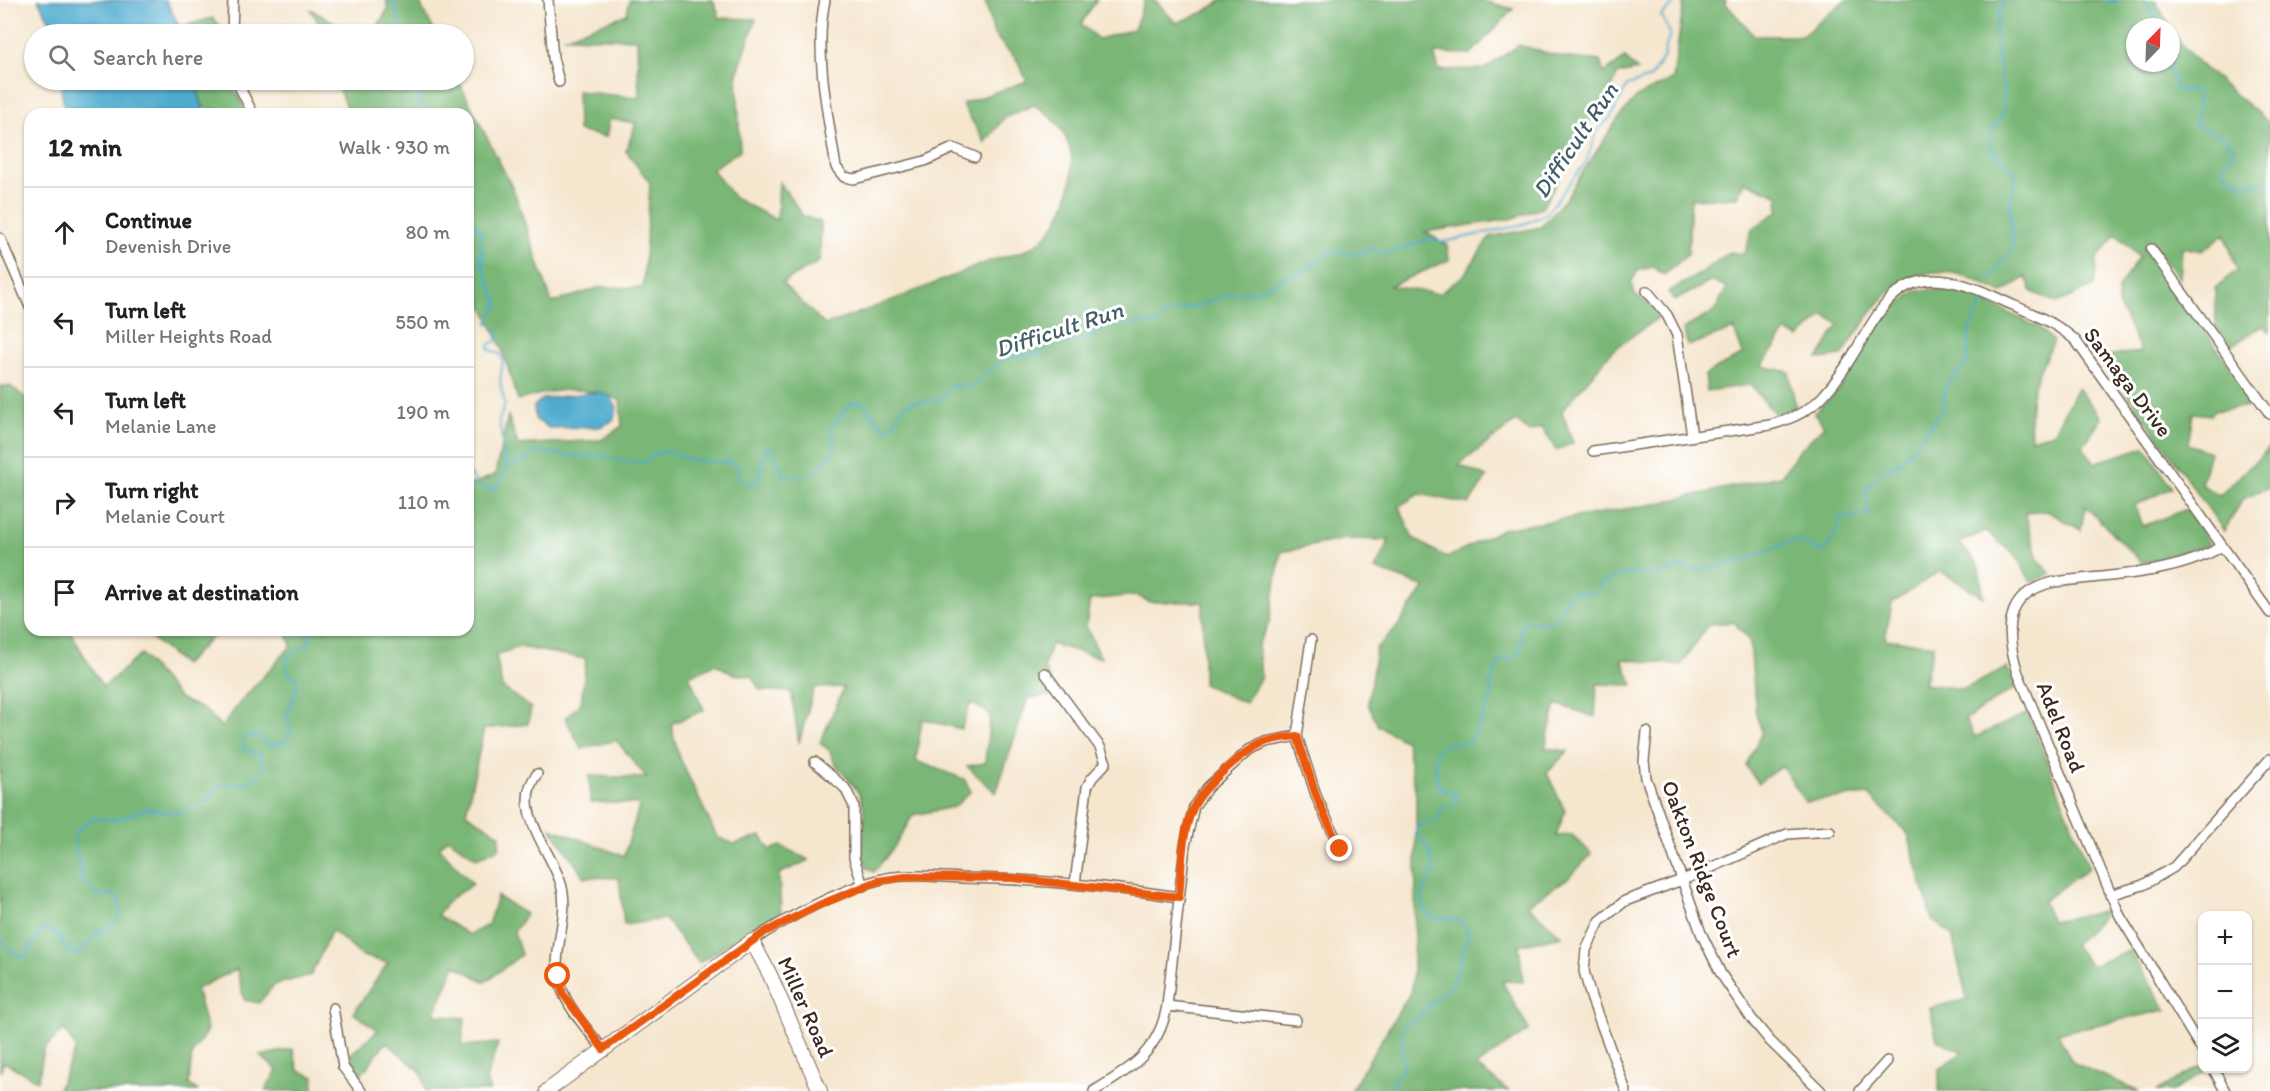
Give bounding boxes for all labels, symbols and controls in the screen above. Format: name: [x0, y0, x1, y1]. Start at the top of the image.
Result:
north arrow: [2126, 18, 2180, 72]
search box: [24, 24, 474, 90]
icon: search: [45, 41, 78, 74]
text: Search here: [93, 44, 203, 71]
water label: Difficult Run: [1526, 77, 1624, 203]
text: 12 min: [48, 131, 122, 163]
text: Walk · 930 m: [339, 135, 450, 159]
text: Continue: [105, 207, 192, 234]
icon: ahead: [48, 216, 81, 249]
text: 80 m: [405, 220, 450, 244]
text: Devenish Drive: [105, 234, 231, 258]
water label: Difficult Run: [991, 295, 1127, 363]
text: Turn left: [105, 297, 186, 324]
icon: left: [48, 306, 81, 339]
text: 550 m: [395, 310, 450, 334]
street label: Samaga Drive: [2078, 322, 2178, 442]
text: Miller Heights Road: [105, 324, 272, 348]
text: Turn left: [105, 387, 186, 414]
icon: left: [48, 396, 81, 429]
text: 190 m: [397, 400, 450, 424]
text: Melanie Lane: [105, 414, 216, 438]
text: Turn right: [105, 477, 199, 504]
icon: right: [48, 486, 81, 519]
text: 110 m: [398, 490, 450, 514]
text: Melanie Court: [105, 504, 225, 528]
icon: arrive: [48, 576, 81, 609]
text: Arrive at destination: [105, 579, 299, 606]
street label: Adel Road: [2031, 678, 2091, 776]
street label: Oakton Ridge Court: [1656, 777, 1748, 961]
route end: [1326, 835, 1352, 861]
map controls: [2198, 911, 2252, 1073]
button: +: [2198, 911, 2252, 965]
street label: Miller Road: [772, 952, 840, 1062]
route start: [544, 962, 570, 988]
button: −: [2198, 965, 2252, 1019]
button: layers: [2198, 1019, 2252, 1073]

